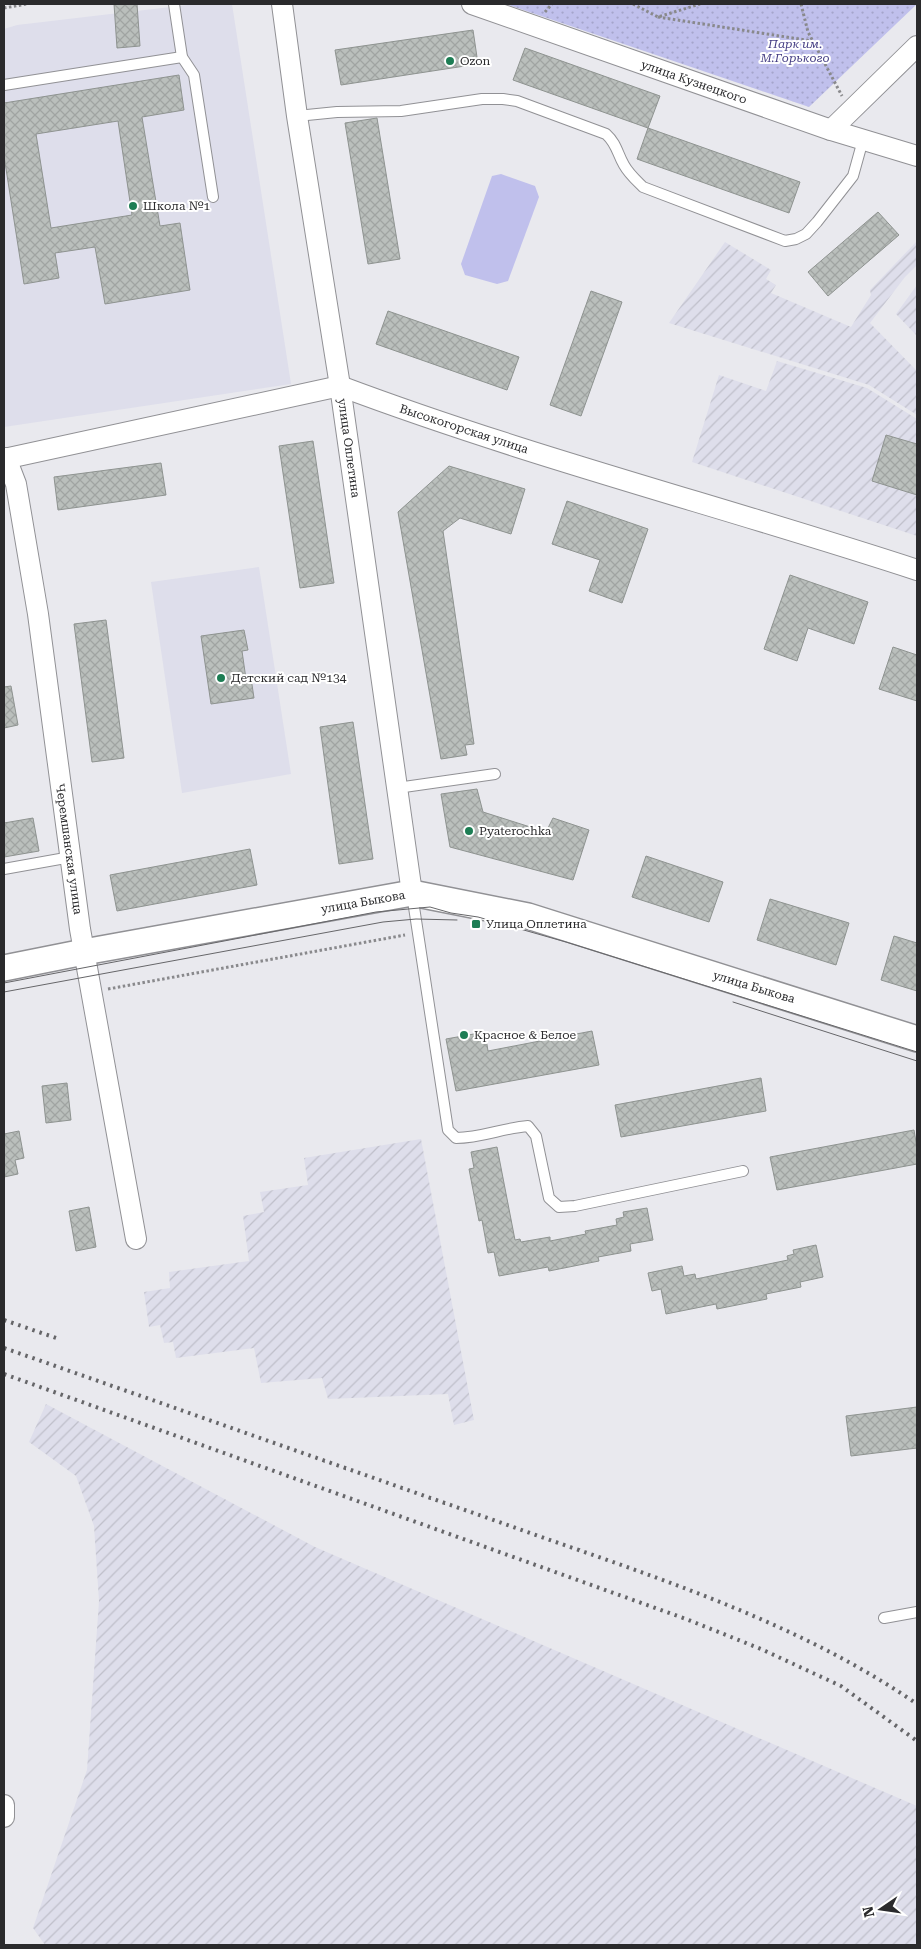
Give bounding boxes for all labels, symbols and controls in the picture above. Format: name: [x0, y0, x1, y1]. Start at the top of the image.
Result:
park label: Парк им. М.Горького: [759, 37, 830, 65]
place label: Ozon: [460, 54, 491, 68]
marker: Ozon: [444, 55, 456, 67]
street label: улица Кузнецкого: [639, 57, 749, 107]
place label: Школа №1: [143, 199, 211, 213]
marker: Школа №1: [127, 200, 139, 212]
street label: улица Оплетина: [335, 397, 363, 499]
street label: Высокогорская улица: [398, 402, 531, 457]
place label: Детский сад №134: [231, 671, 347, 685]
marker: Детский сад №134: [215, 672, 227, 684]
street label: Черемшанская улица: [53, 783, 85, 916]
place label: Pyaterochka: [479, 824, 552, 838]
marker: Pyaterochka: [463, 825, 475, 837]
street label: улица Быкова: [320, 888, 407, 916]
place label: Улица Оплетина: [486, 917, 587, 931]
marker: Улица Оплетина: [470, 918, 482, 930]
street label: улица Быкова: [711, 968, 797, 1006]
place label: Красное & Белое: [474, 1028, 576, 1042]
marker: Красное & Белое: [458, 1029, 470, 1041]
north arrow: [856, 1884, 906, 1934]
text: N: [859, 1905, 877, 1919]

